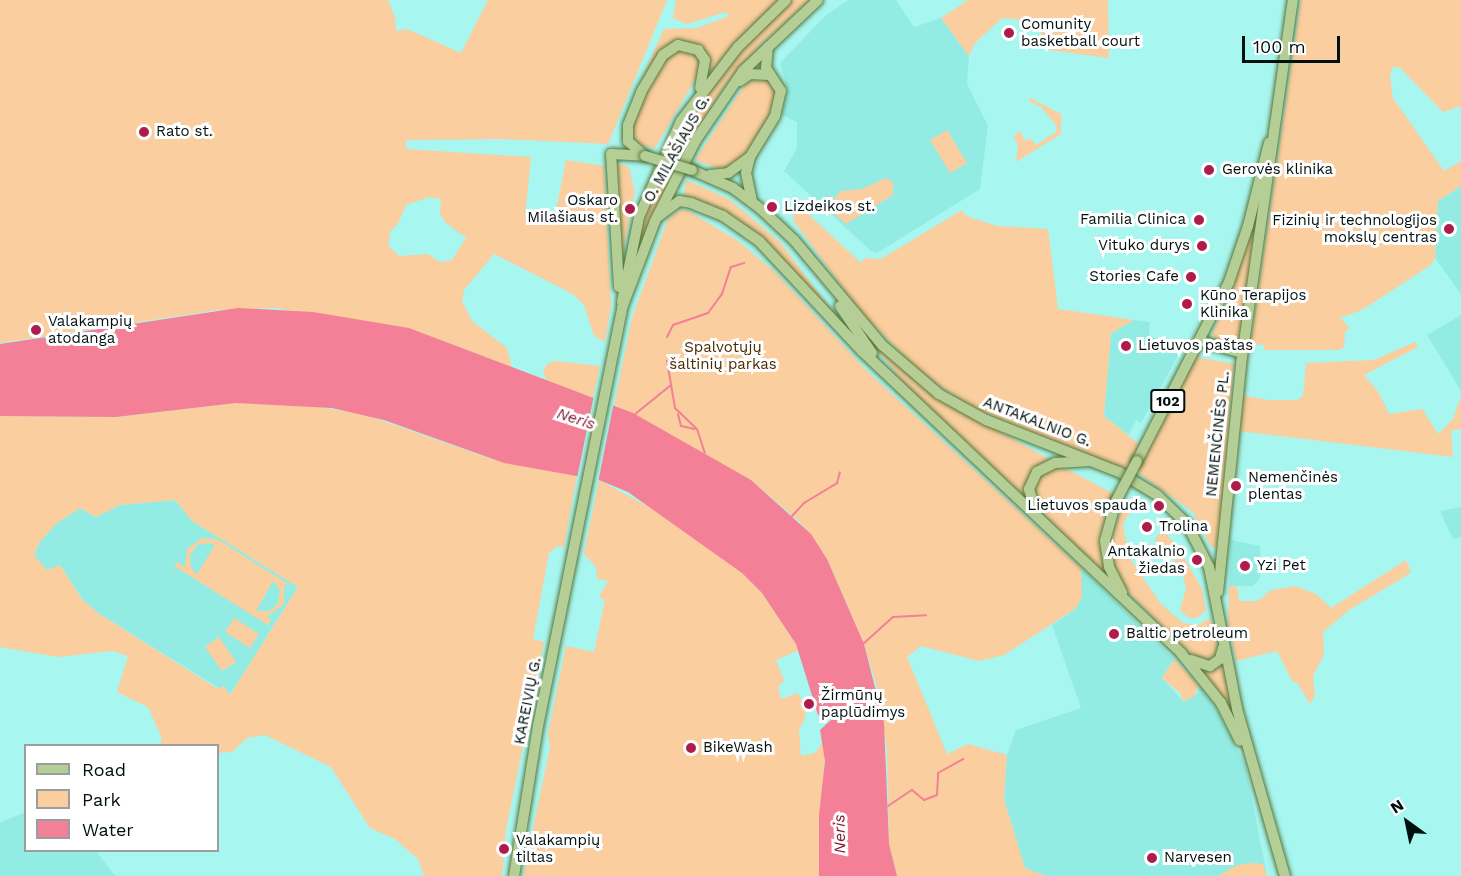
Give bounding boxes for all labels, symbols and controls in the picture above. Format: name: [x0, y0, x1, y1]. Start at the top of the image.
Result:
place label: Comunity basketball court: [1021, 15, 1141, 50]
scale bar: [1245, 24, 1342, 62]
marker: Comunity basketball court: [1002, 26, 1016, 40]
text: 100 m: [1253, 36, 1306, 57]
street label: O. MILAŠIAUS G.: [640, 92, 714, 206]
place label: Rato st.: [156, 123, 213, 141]
marker: Rato st.: [137, 125, 151, 139]
marker: Gerovės klinika: [1200, 161, 1218, 179]
place label: Gerovės klinika: [1222, 161, 1333, 179]
place label: Oskaro Milašiaus st.: [527, 191, 618, 226]
place label: Lizdeikos st.: [784, 198, 875, 216]
marker: Lizdeikos st.: [765, 200, 779, 214]
marker: Oskaro Milašiaus st.: [623, 202, 637, 216]
place label: Familia Clinica: [1080, 211, 1186, 229]
marker: Familia Clinica: [1190, 211, 1208, 229]
place label: Fizinių ir technologijos mokslų centras: [1272, 211, 1437, 246]
marker: Fizinių ir technologijos mokslų centras: [1442, 222, 1456, 236]
place label: Vituko durys: [1098, 237, 1190, 255]
marker: Vituko durys: [1195, 239, 1209, 253]
place label: Stories Cafe: [1089, 268, 1179, 286]
marker: Stories Cafe: [1184, 270, 1198, 284]
place label: Kūno Terapijos Klinika: [1200, 286, 1307, 321]
marker: Kūno Terapijos Klinika: [1178, 295, 1196, 313]
place label: Valakampių atodanga: [48, 312, 132, 347]
marker: Valakampių atodanga: [29, 323, 43, 337]
place label: Lietuvos paštas: [1138, 337, 1253, 355]
park label: Spalvotųjų šaltinių parkas: [669, 338, 777, 373]
marker: Lietuvos paštas: [1119, 339, 1133, 353]
street label: NEMENČINĖS PL.: [1202, 370, 1234, 498]
road number: 102: [1150, 390, 1186, 412]
street label: ANTAKALNIO G.: [981, 393, 1093, 451]
water label: Neris: [554, 404, 598, 434]
place label: Nemenčinės plentas: [1248, 468, 1338, 503]
marker: Nemenčinės plentas: [1229, 479, 1243, 493]
place label: Lietuvos spauda: [1027, 497, 1147, 515]
marker: Lietuvos spauda: [1152, 499, 1166, 513]
place label: Trolina: [1159, 518, 1208, 536]
marker: Trolina: [1140, 520, 1154, 534]
place label: Antakalnio žiedas: [1107, 542, 1185, 577]
marker: Antakalnio žiedas: [1190, 553, 1204, 567]
place label: Yzi Pet: [1257, 557, 1306, 575]
marker: Yzi Pet: [1238, 559, 1252, 573]
place label: Baltic petroleum: [1126, 625, 1248, 643]
marker: Baltic petroleum: [1107, 627, 1121, 641]
street label: KAREIVIŲ G.: [511, 656, 545, 746]
place label: Žirmūnų paplūdimys: [821, 686, 905, 721]
marker: Žirmūnų paplūdimys: [802, 697, 816, 711]
place label: BikeWash: [703, 739, 773, 757]
marker: BikeWash: [684, 741, 698, 755]
legend: [24, 744, 219, 852]
text: Road: [82, 759, 126, 780]
text: Park: [82, 789, 121, 810]
north arrow: [1377, 792, 1437, 852]
text: N: [1387, 795, 1407, 818]
water label: Neris: [830, 814, 850, 854]
text: Water: [82, 819, 134, 840]
place label: Valakampių tiltas: [516, 831, 600, 866]
marker: Valakampių tiltas: [497, 842, 511, 856]
place label: Narvesen: [1164, 849, 1232, 867]
marker: Narvesen: [1145, 851, 1159, 865]

